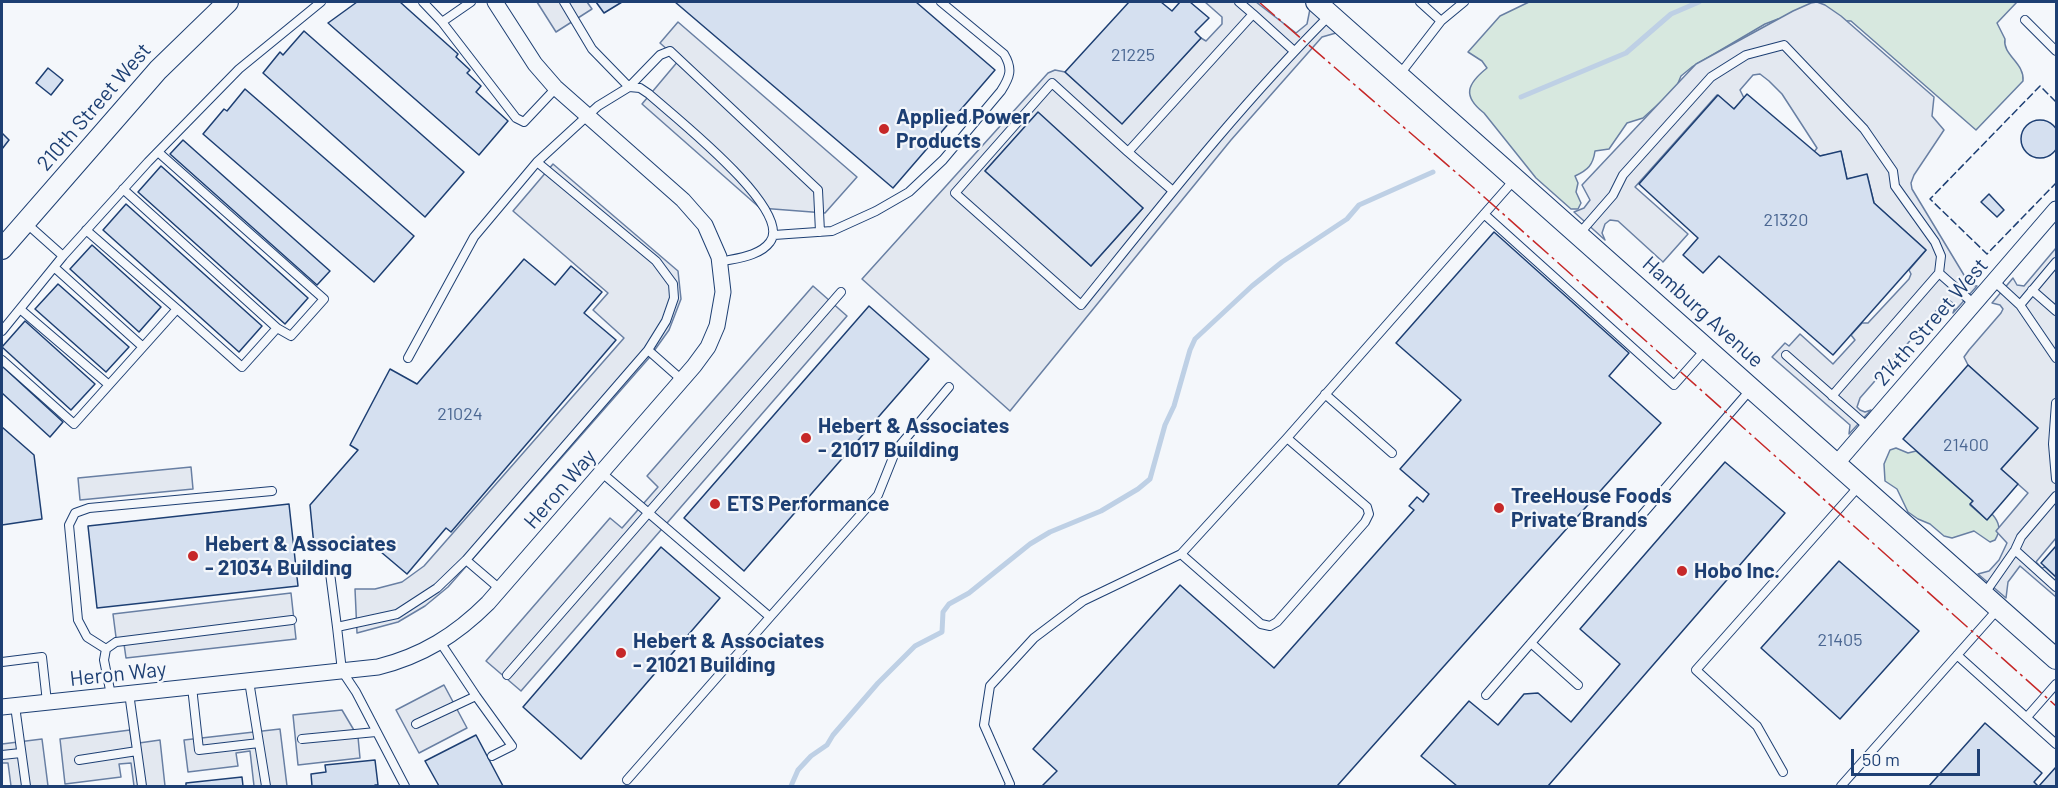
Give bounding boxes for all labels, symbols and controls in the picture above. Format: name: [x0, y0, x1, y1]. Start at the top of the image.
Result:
street label: 210th Street West: [32, 38, 156, 176]
house number: 21225: [1111, 44, 1155, 66]
place label: Applied Power Products: [896, 104, 1030, 154]
marker: Applied Power Products: [877, 122, 891, 136]
house number: 21320: [1764, 209, 1808, 231]
street label: Hamburg Avenue: [1637, 251, 1769, 373]
street label: 214th Street West: [1869, 253, 1993, 391]
house number: 21024: [437, 403, 483, 425]
place label: Hebert & Associates - 21017 Building: [818, 413, 1009, 463]
marker: Hebert & Associates - 21017 Building: [799, 431, 813, 445]
house number: 21400: [1943, 434, 1989, 456]
street label: Heron Way: [519, 444, 601, 534]
place label: TreeHouse Foods Private Brands: [1511, 483, 1672, 533]
place label: ETS Performance: [727, 491, 890, 517]
marker: ETS Performance: [708, 497, 722, 511]
marker: TreeHouse Foods Private Brands: [1492, 501, 1506, 515]
place label: Hebert & Associates - 21034 Building: [205, 531, 396, 581]
marker: Hebert & Associates - 21034 Building: [186, 549, 200, 563]
place label: Hobo Inc.: [1694, 558, 1780, 584]
marker: Hobo Inc.: [1675, 564, 1689, 578]
place label: Hebert & Associates - 21021 Building: [633, 628, 824, 678]
house number: 21405: [1817, 629, 1863, 651]
marker: Hebert & Associates - 21021 Building: [614, 646, 628, 660]
street label: Heron Way: [68, 656, 168, 692]
scale bar: [1854, 737, 1983, 775]
text: 50 m: [1862, 748, 1900, 770]

